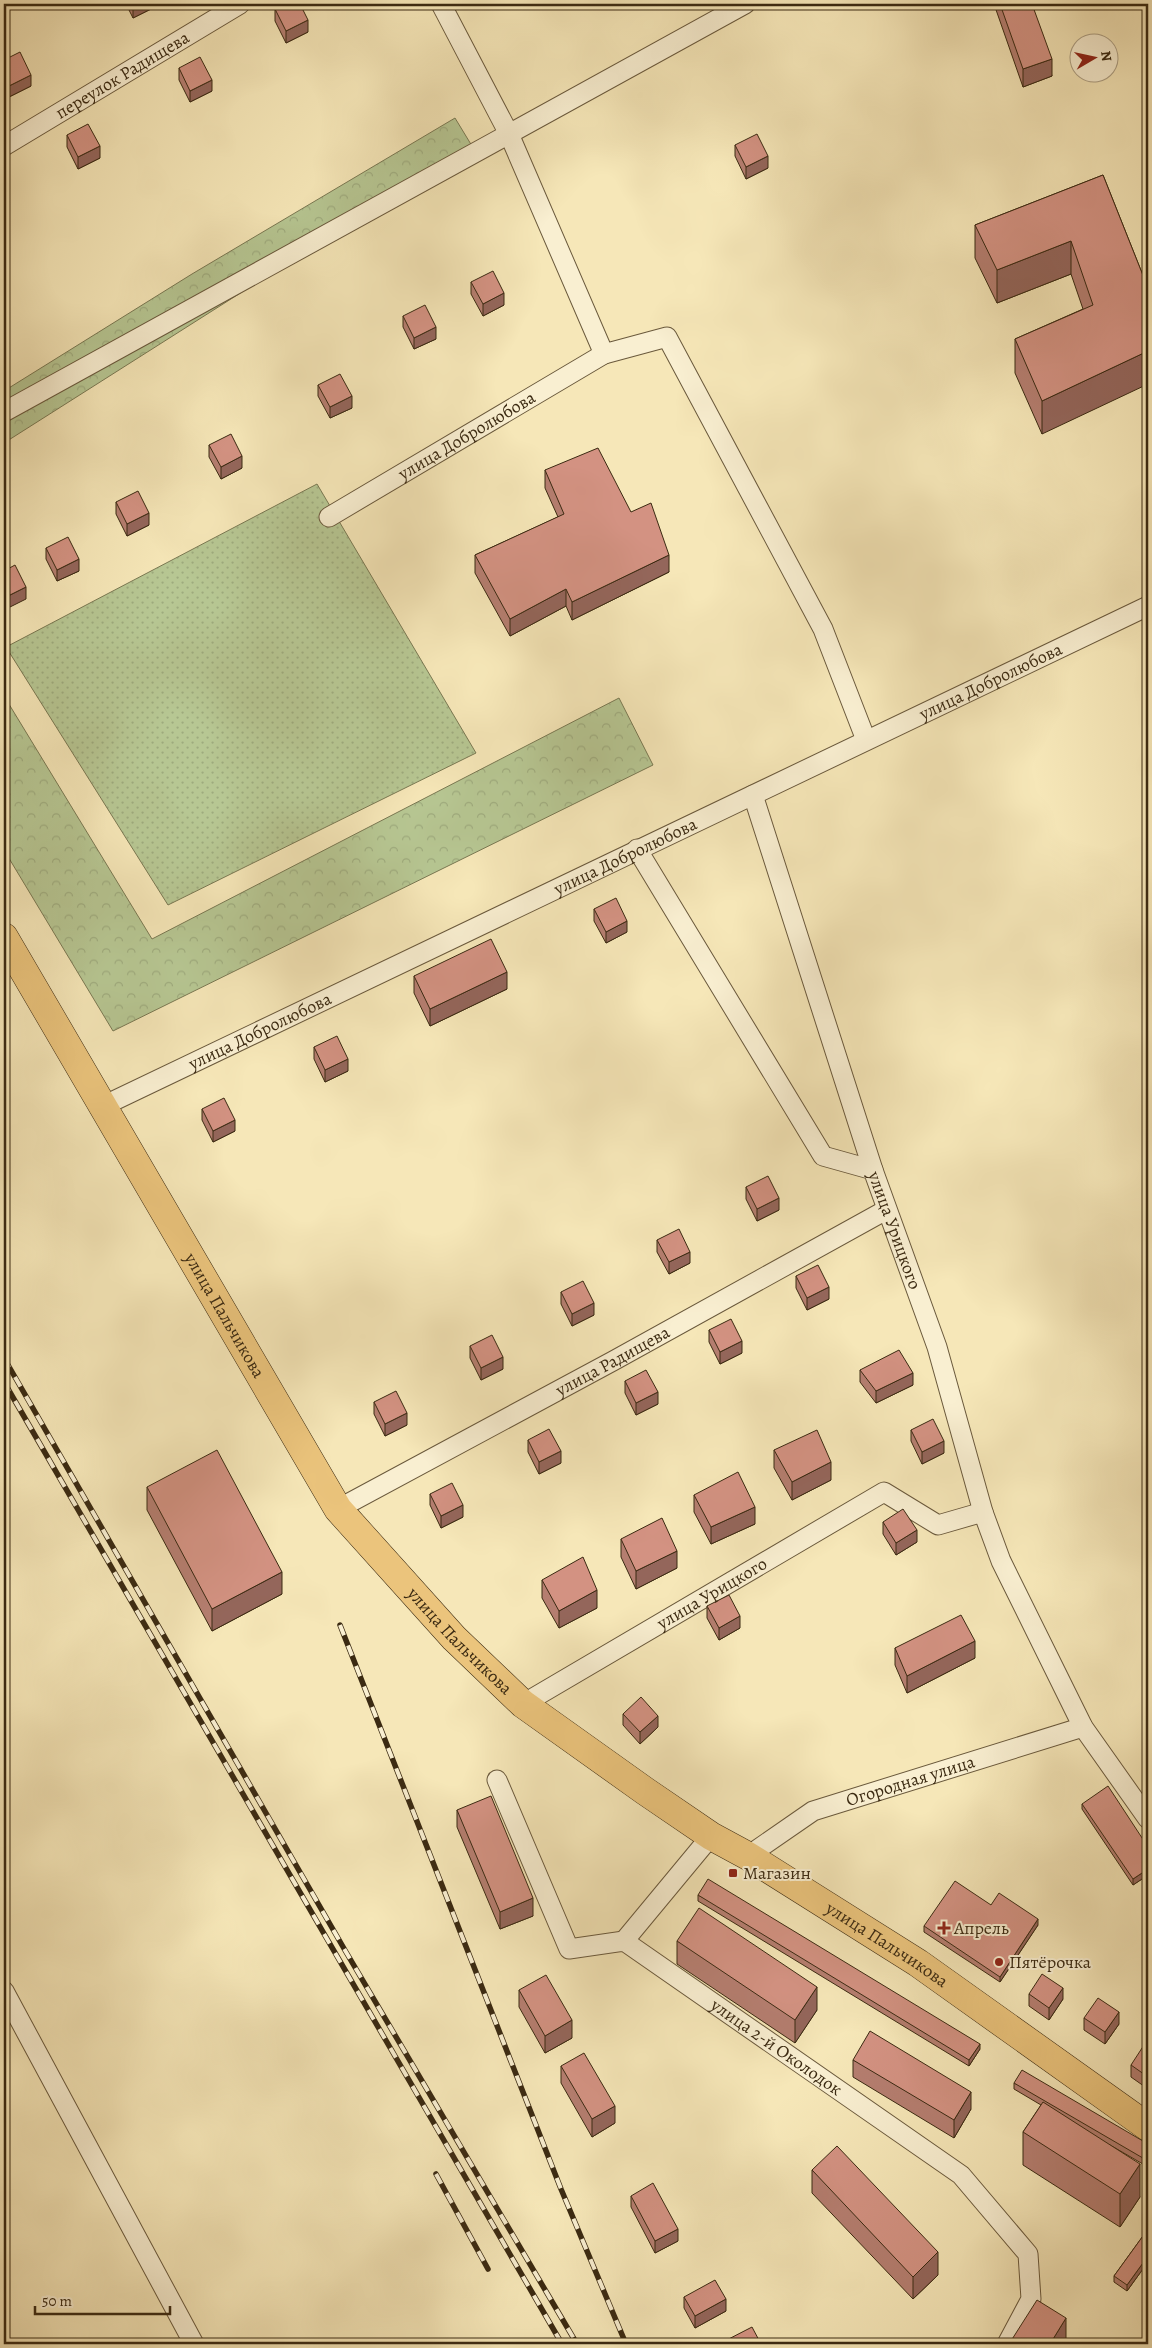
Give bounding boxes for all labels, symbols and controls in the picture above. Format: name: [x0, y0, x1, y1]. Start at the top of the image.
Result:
street label: переулок Радищева: [51, 25, 194, 124]
north arrow: [1070, 32, 1120, 82]
text: N: [1096, 50, 1117, 63]
street label: улица Добролюбова: [393, 385, 540, 486]
street label: улица Добролюбова: [914, 637, 1067, 726]
street label: улица Добролюбова: [549, 811, 701, 901]
street label: улица Добролюбова: [184, 986, 336, 1076]
street label: улица Урицкого: [862, 1167, 927, 1293]
street label: улица Пальчикова: [178, 1247, 271, 1383]
street label: улица Радищева: [550, 1320, 675, 1402]
street label: улица Урицкого: [651, 1551, 771, 1635]
street label: улица Пальчикова: [401, 1581, 518, 1700]
street label: Огородная улица: [843, 1749, 978, 1812]
place label: Магазин: [743, 1861, 811, 1885]
marker: Магазин: [727, 1867, 739, 1879]
street label: улица Пальчикова: [821, 1896, 954, 1993]
place label: Апрель: [953, 1916, 1009, 1940]
marker: Апрель: [938, 1922, 950, 1934]
place label: Пятёрочка: [1009, 1950, 1092, 1974]
marker: Пятёрочка: [993, 1956, 1005, 1968]
street label: улица 2-й Околодок: [705, 1992, 847, 2101]
scale bar: [35, 2283, 170, 2315]
text: 50 m: [42, 2291, 72, 2311]

